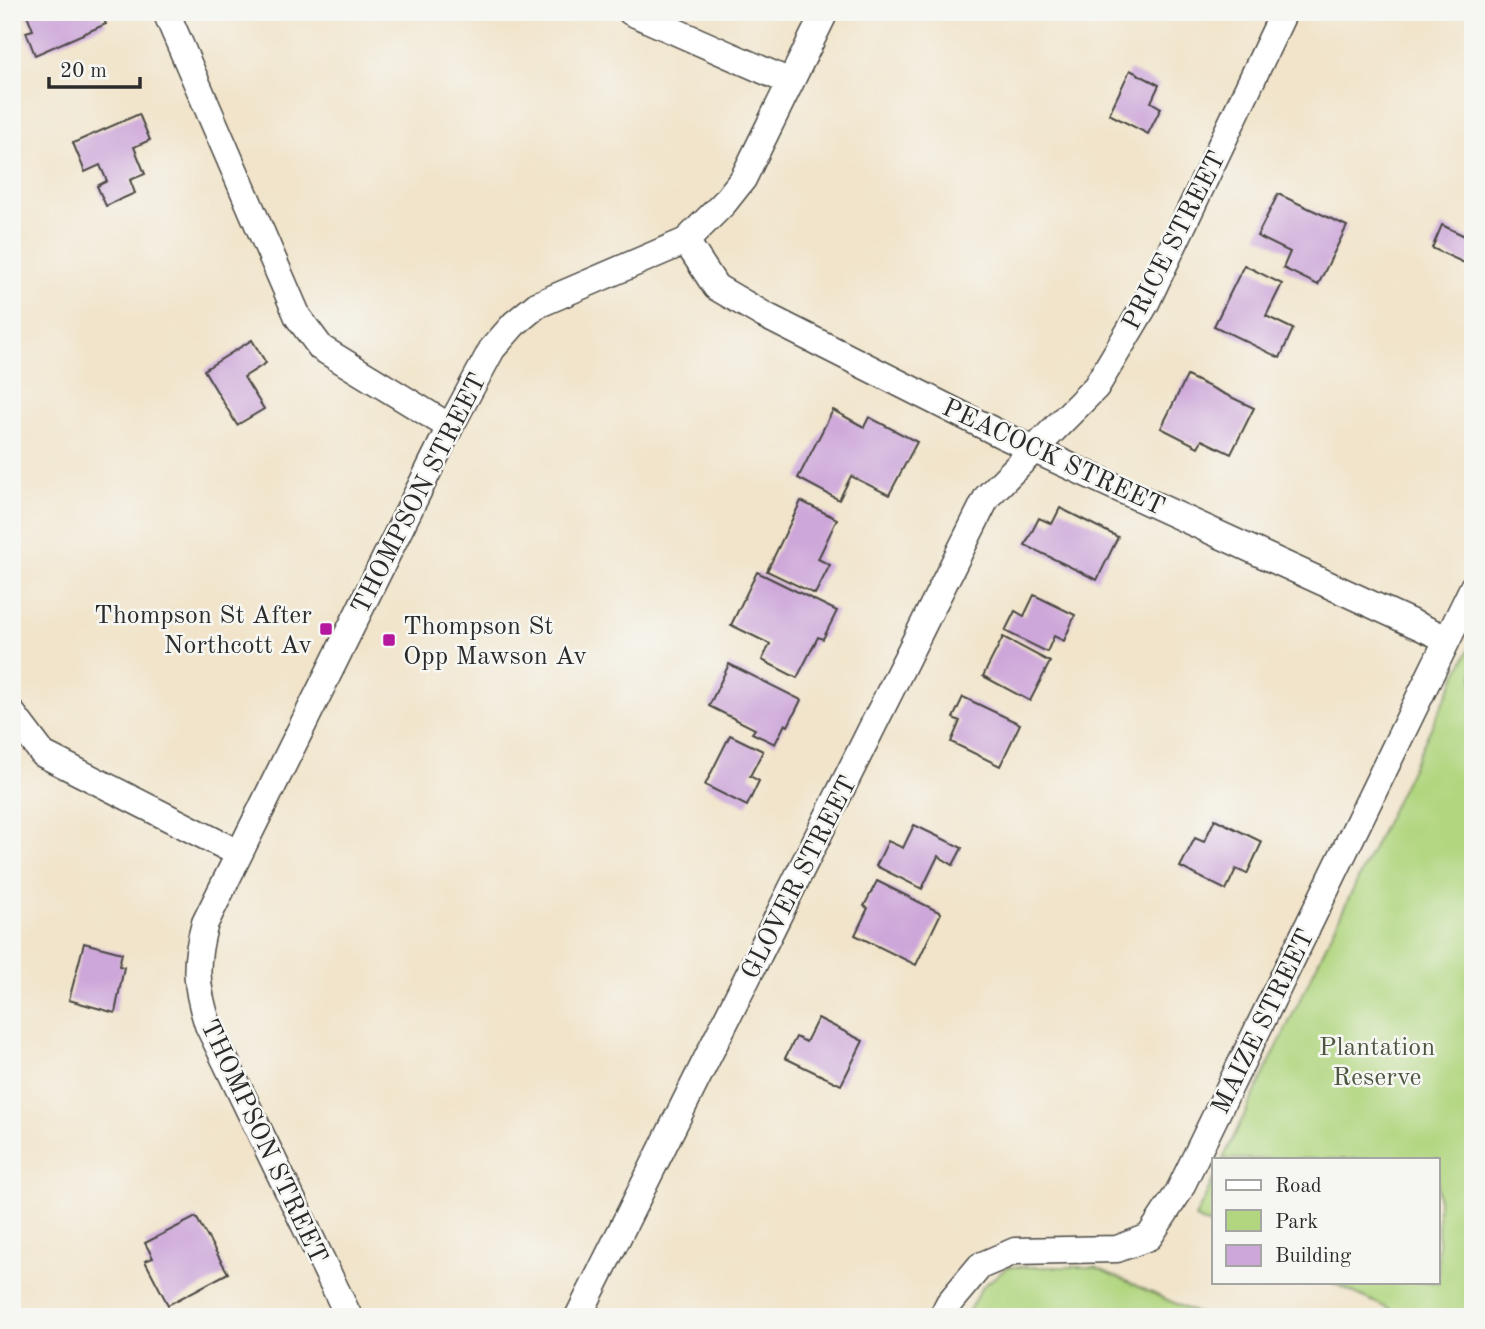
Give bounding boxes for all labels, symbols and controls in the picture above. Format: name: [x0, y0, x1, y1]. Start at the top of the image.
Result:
scale bar: [49, 46, 140, 90]
text: 20 m: [60, 61, 107, 82]
street label: PRICE STREET: [1118, 147, 1231, 335]
street label: THOMPSON STREET: [348, 369, 492, 618]
street label: PEACOCK STREET: [938, 395, 1168, 521]
place label: Thompson St After Northcott Av: [94, 603, 312, 659]
place label: Thompson St Opp Mawson Av: [403, 614, 587, 670]
marker: Thompson St After Northcott Av: [318, 621, 334, 637]
marker: Thompson St Opp Mawson Av: [381, 632, 397, 648]
street label: GLOVER STREET: [737, 772, 862, 984]
street label: MAIZE STREET: [1208, 925, 1320, 1118]
street label: THOMPSON STREET: [195, 1016, 331, 1268]
park label: Plantation Reserve: [1319, 1035, 1435, 1091]
legend: [1212, 1158, 1440, 1284]
text: Road: [1275, 1176, 1322, 1197]
text: Park: [1275, 1212, 1318, 1233]
text: Building: [1275, 1246, 1352, 1267]

